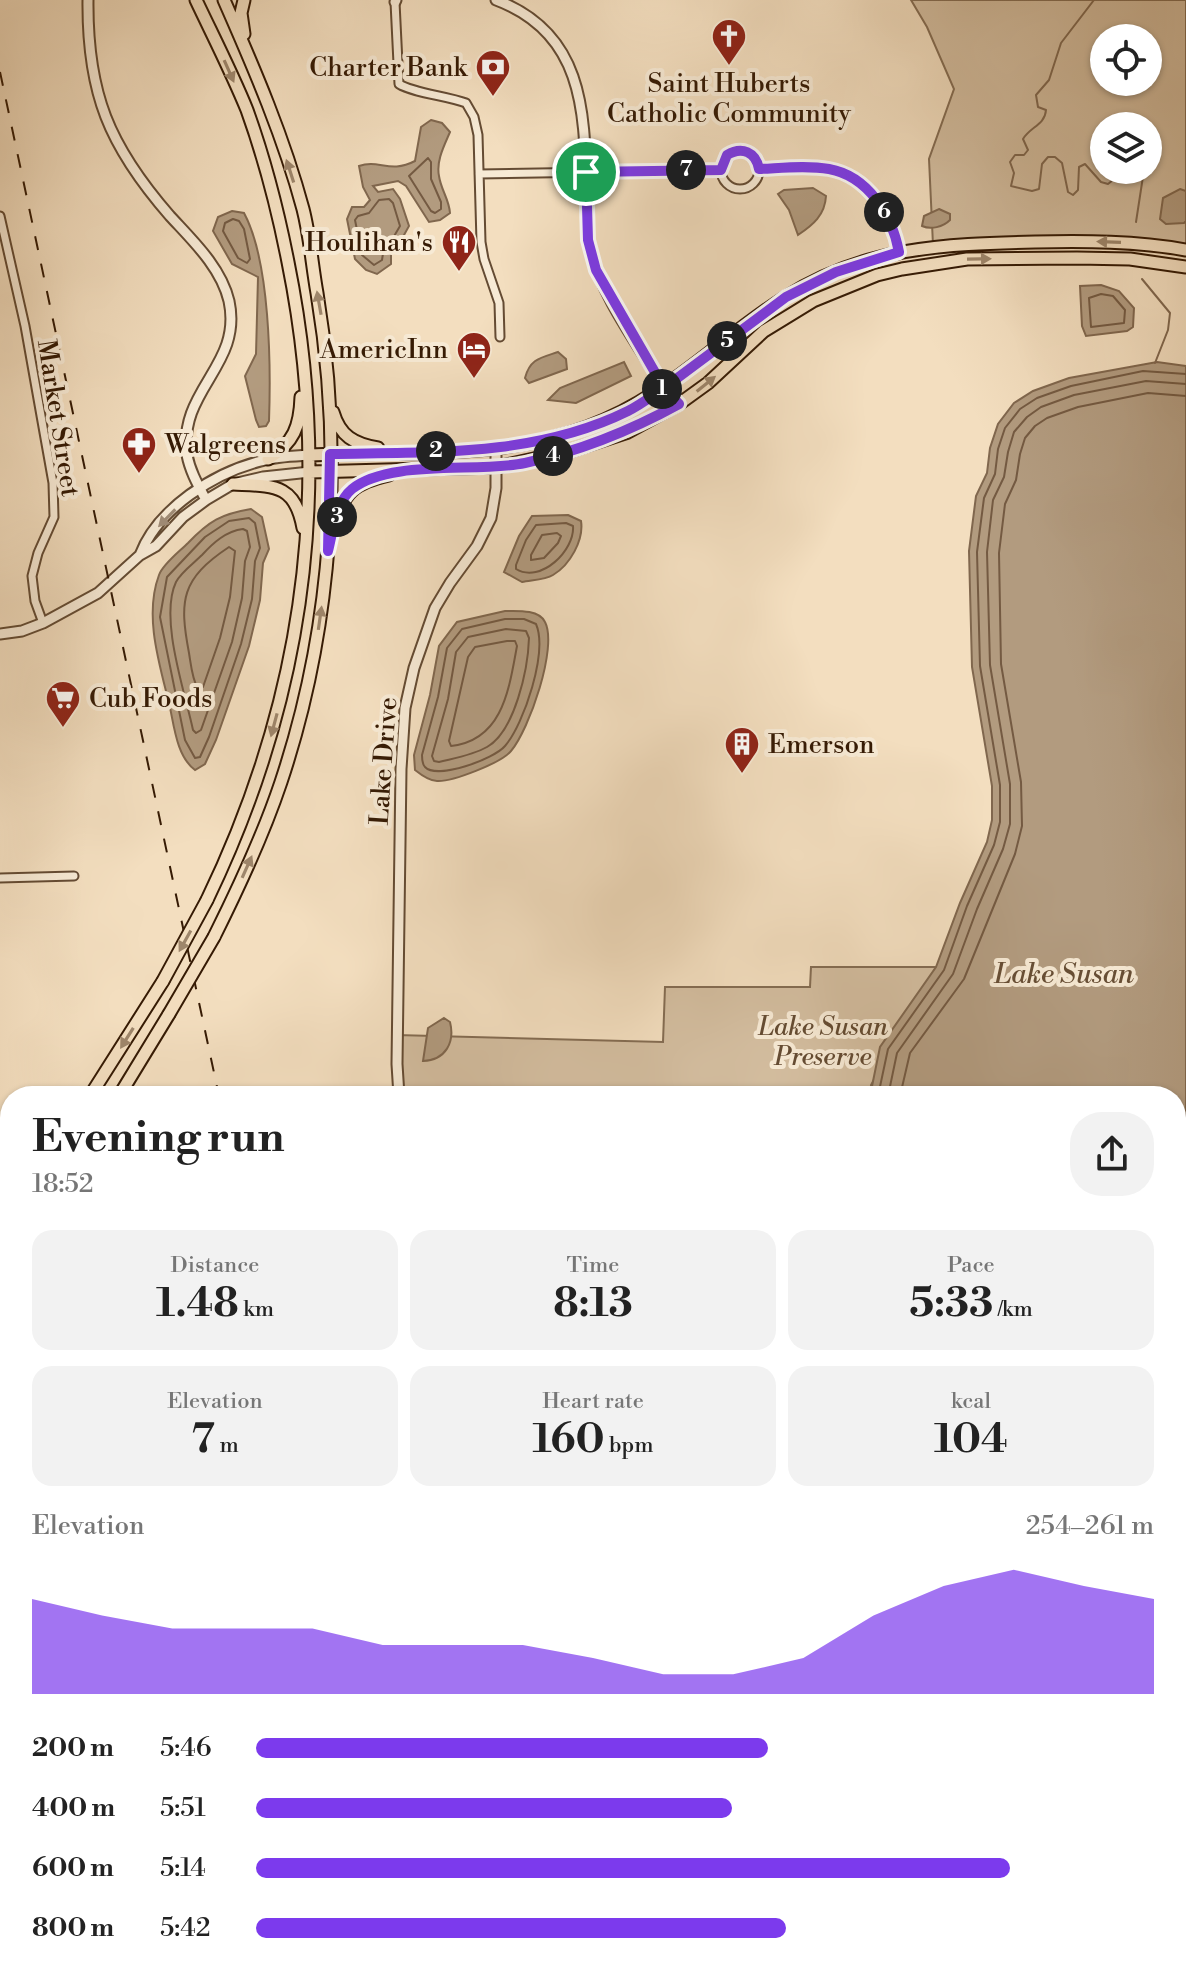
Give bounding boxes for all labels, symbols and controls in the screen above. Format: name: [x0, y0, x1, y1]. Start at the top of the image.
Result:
church icon: Saint Huberts Catholic Community: [710, 17, 748, 67]
map controls: [1090, 24, 1162, 184]
button: locate: [1090, 24, 1162, 96]
bank icon: Charter Bank: [474, 48, 512, 98]
place label: Charter Bank: [309, 52, 468, 84]
one-way arrow: [222, 59, 236, 82]
place label: Saint Huberts Catholic Community: [607, 68, 851, 130]
button: layers: [1090, 112, 1162, 184]
pin: [552, 138, 620, 206]
icon: arrive: [564, 150, 608, 194]
pin: 7: [666, 150, 706, 190]
text: 7: [680, 156, 692, 183]
one-way arrow: [283, 159, 296, 183]
pin: 6: [864, 192, 904, 232]
text: 6: [877, 198, 891, 225]
restaurant icon: Houlihan's: [440, 223, 478, 273]
place label: Houlihan's: [305, 227, 433, 259]
one-way arrow: [1095, 236, 1121, 249]
one-way arrow: [967, 253, 992, 265]
one-way arrow: [312, 291, 324, 316]
pin: 5: [707, 321, 747, 361]
text: 5: [720, 327, 734, 354]
hotel icon: AmericInn: [455, 330, 493, 380]
place label: AmericInn: [319, 334, 448, 366]
street label: Market Street: [30, 337, 86, 499]
pin: 1: [642, 369, 682, 409]
text: 1: [657, 375, 667, 402]
one-way arrow: [695, 376, 715, 393]
pharmacy icon: Walgreens: [120, 425, 158, 475]
place label: Walgreens: [164, 429, 286, 461]
pin: 2: [416, 431, 456, 471]
pin: 4: [533, 436, 573, 476]
text: 2: [429, 437, 443, 464]
text: 4: [546, 442, 560, 469]
pin: 3: [317, 497, 357, 537]
text: 3: [330, 503, 344, 530]
one-way arrow: [158, 508, 176, 527]
one-way arrow: [314, 605, 327, 630]
supermarket icon: Cub Foods: [44, 679, 82, 729]
place label: Cub Foods: [89, 683, 212, 715]
street label: Lake Drive: [364, 696, 404, 826]
one-way arrow: [268, 713, 280, 738]
building icon: Emerson: [723, 725, 761, 775]
place label: Emerson: [768, 729, 875, 761]
one-way arrow: [241, 855, 254, 879]
one-way arrow: [178, 929, 192, 952]
water label: Lake Susan: [993, 957, 1134, 992]
park label: Lake Susan Preserve: [757, 1011, 888, 1073]
one-way arrow: [119, 1028, 134, 1049]
text: Evening run: [32, 1110, 285, 1165]
button: share: [1070, 1112, 1154, 1196]
text: 18:52: [32, 1168, 94, 1200]
text: Distance: [171, 1252, 259, 1279]
text: Time: [567, 1252, 619, 1279]
text: Pace: [947, 1252, 995, 1279]
text: 1.48: [156, 1279, 239, 1329]
text: 8:13: [553, 1279, 633, 1329]
text: 5:33: [909, 1279, 993, 1329]
text: km: [239, 1296, 274, 1323]
text: /km: [993, 1296, 1033, 1323]
text: Elevation: [167, 1388, 263, 1415]
text: Heart rate: [542, 1388, 644, 1415]
text: kcal: [951, 1388, 991, 1415]
text: 7: [191, 1415, 215, 1465]
text: 160: [532, 1415, 604, 1465]
text: 104: [934, 1415, 1008, 1465]
text: m: [215, 1432, 239, 1459]
text: bpm: [604, 1432, 654, 1459]
text: Elevation: [32, 1510, 145, 1542]
text: 254–261 m: [1026, 1510, 1154, 1542]
text: 200 m: [32, 1732, 114, 1764]
text: 5:46: [160, 1732, 211, 1764]
text: 400 m: [32, 1792, 115, 1824]
text: 5:51: [160, 1792, 206, 1824]
text: 600 m: [32, 1852, 114, 1884]
text: 5:14: [160, 1852, 206, 1884]
text: 800 m: [32, 1912, 114, 1944]
text: 5:42: [160, 1912, 211, 1944]

